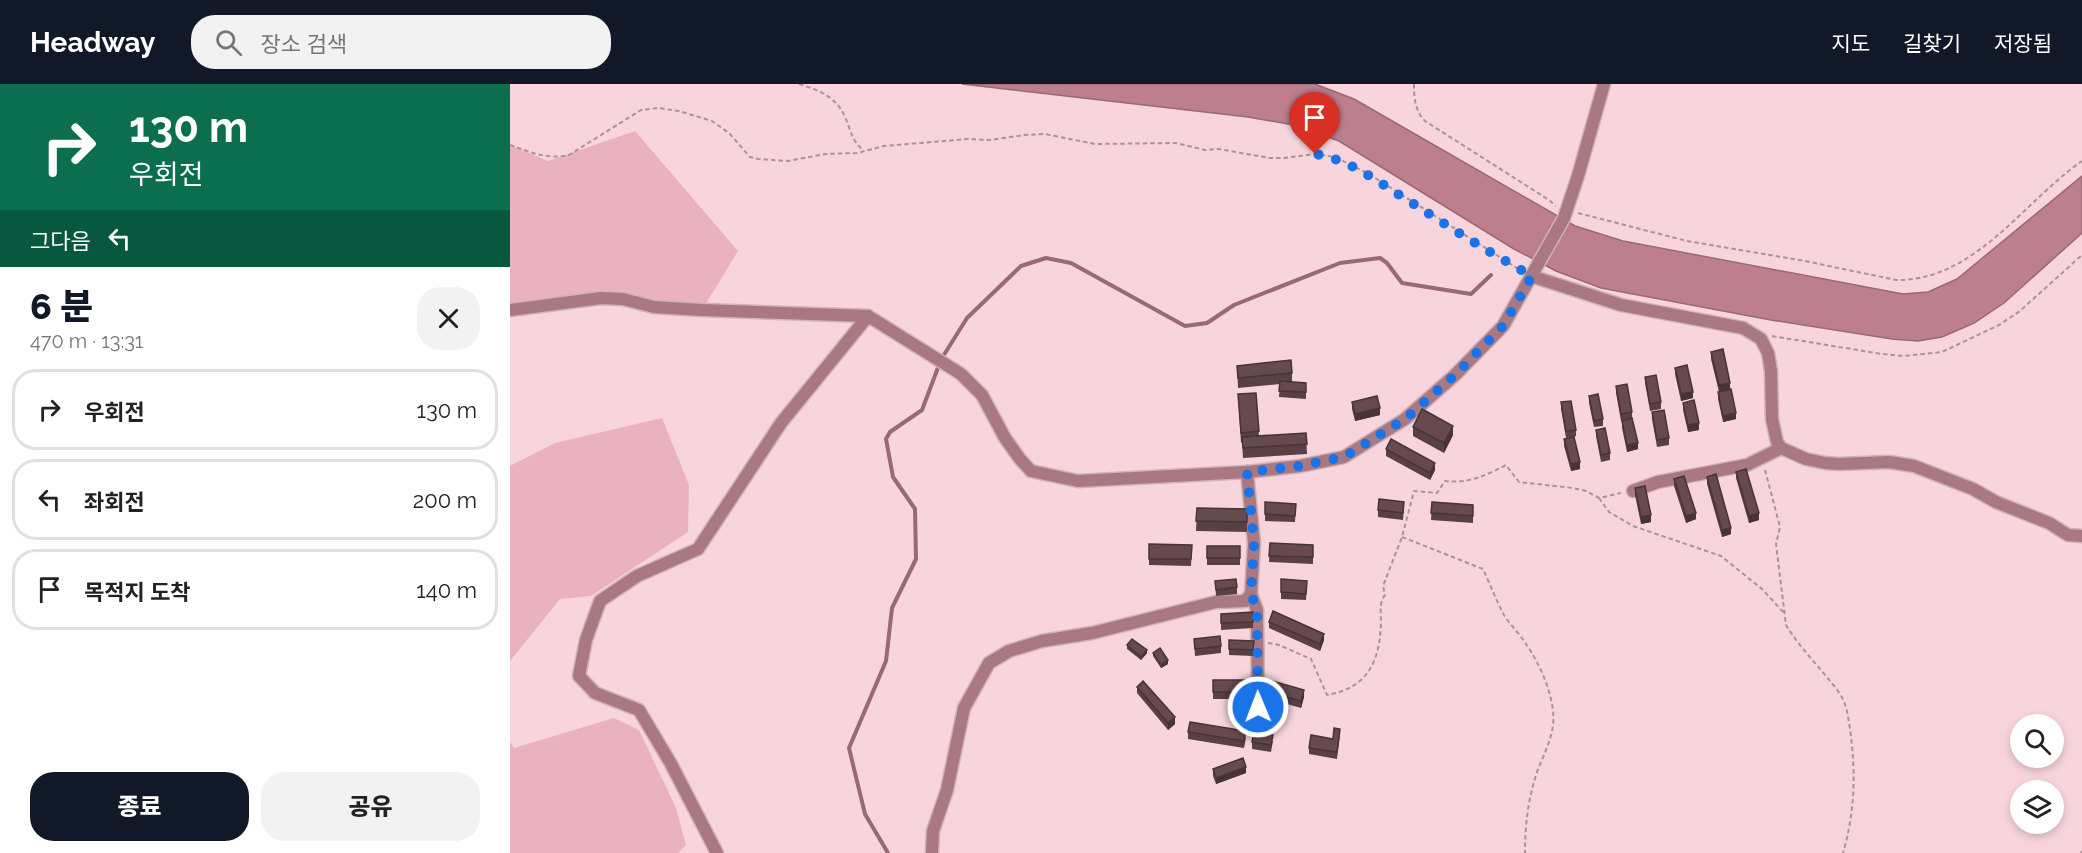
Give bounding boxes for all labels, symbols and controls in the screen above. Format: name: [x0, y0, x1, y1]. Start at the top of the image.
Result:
search box: [191, 15, 611, 69]
text: Headway: [30, 26, 155, 59]
icon: search: [212, 26, 245, 59]
text: 장소 검색: [260, 31, 347, 57]
text: 지도: [1831, 31, 1870, 56]
text: 길찾기: [1903, 31, 1961, 56]
text: 저장됨: [1994, 31, 2052, 56]
pin: [1289, 92, 1340, 154]
icon: arrive: [1298, 101, 1331, 134]
text: 130 m: [129, 103, 248, 152]
icon: right: [30, 108, 108, 186]
text: 우회전: [129, 159, 204, 190]
icon: left: [103, 222, 136, 255]
text: 그다음: [30, 228, 91, 254]
text: 6 분: [30, 285, 93, 327]
button: close: [417, 287, 480, 350]
text: 470 m · 13:31: [30, 329, 143, 353]
icon: right: [33, 393, 66, 426]
text: 130 m: [417, 397, 477, 423]
text: 우회전: [84, 399, 145, 425]
icon: left: [33, 483, 66, 516]
text: 200 m: [413, 487, 477, 513]
text: 좌회전: [84, 489, 145, 515]
icon: arrive: [33, 573, 66, 606]
text: 140 m: [416, 577, 477, 603]
text: 목적지 도착: [84, 579, 190, 605]
position arrow: [1226, 675, 1290, 739]
map controls: [2010, 714, 2064, 834]
button: search: [2010, 714, 2064, 768]
button: 종료: [30, 772, 249, 841]
button: 공유: [261, 772, 480, 841]
button: layers: [2010, 780, 2064, 834]

